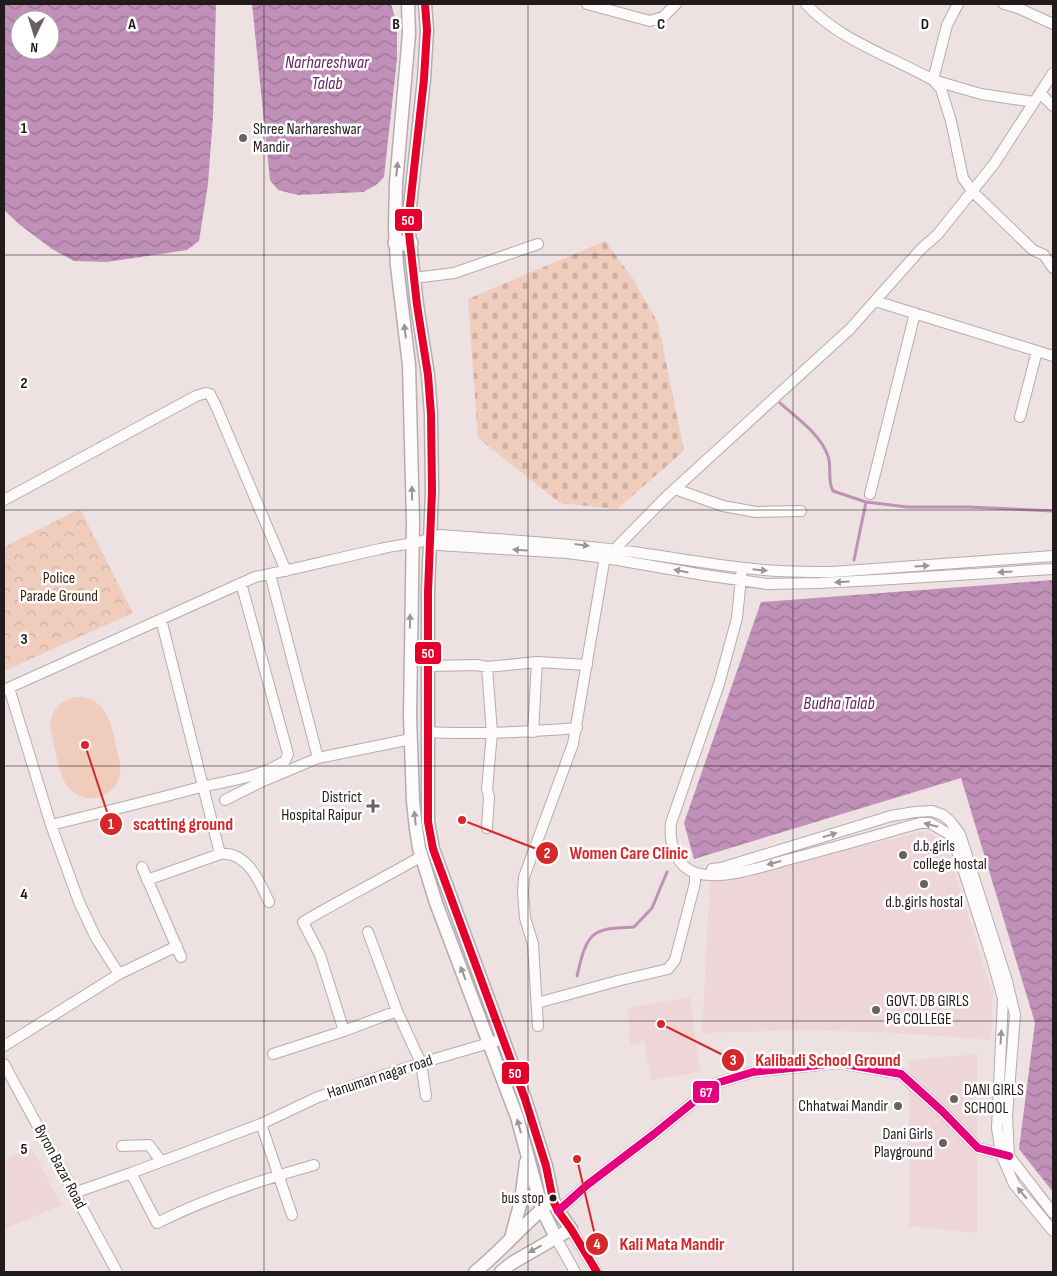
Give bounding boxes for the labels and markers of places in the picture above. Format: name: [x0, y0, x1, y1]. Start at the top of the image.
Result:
place label: Shree Narhareshwar Mandir: [253, 120, 362, 157]
marker: Shree Narhareshwar Mandir: [237, 132, 249, 144]
place label: District Hospital Raipur: [281, 788, 362, 825]
marker: District Hospital Raipur: [366, 799, 380, 813]
callout: scatting ground: [98, 807, 243, 840]
callout: Women Care Clinic: [534, 836, 698, 869]
place label: d.b.girls college hostal: [913, 837, 987, 874]
marker: d.b.girls college hostal: [897, 849, 909, 861]
marker: d.b.girls hostal: [918, 878, 930, 890]
place label: d.b.girls hostal: [885, 893, 963, 912]
place label: GOVT. DB GIRLS PG COLLEGE: [886, 992, 969, 1029]
marker: GOVT. DB GIRLS PG COLLEGE: [870, 1004, 882, 1016]
callout: Kalibadi School Ground: [720, 1043, 911, 1076]
place label: DANI GIRLS SCHOOL: [964, 1081, 1024, 1118]
marker: DANI GIRLS SCHOOL: [948, 1093, 960, 1105]
place label: Chhatwai Mandir: [798, 1097, 888, 1116]
marker: Chhatwai Mandir: [892, 1100, 904, 1112]
place label: Dani Girls Playground: [874, 1125, 933, 1162]
marker: Dani Girls Playground: [937, 1137, 949, 1149]
place label: bus stop: [501, 1189, 544, 1208]
marker: bus stop: [548, 1193, 558, 1203]
callout: Kali Mata Mandir: [585, 1228, 735, 1261]

